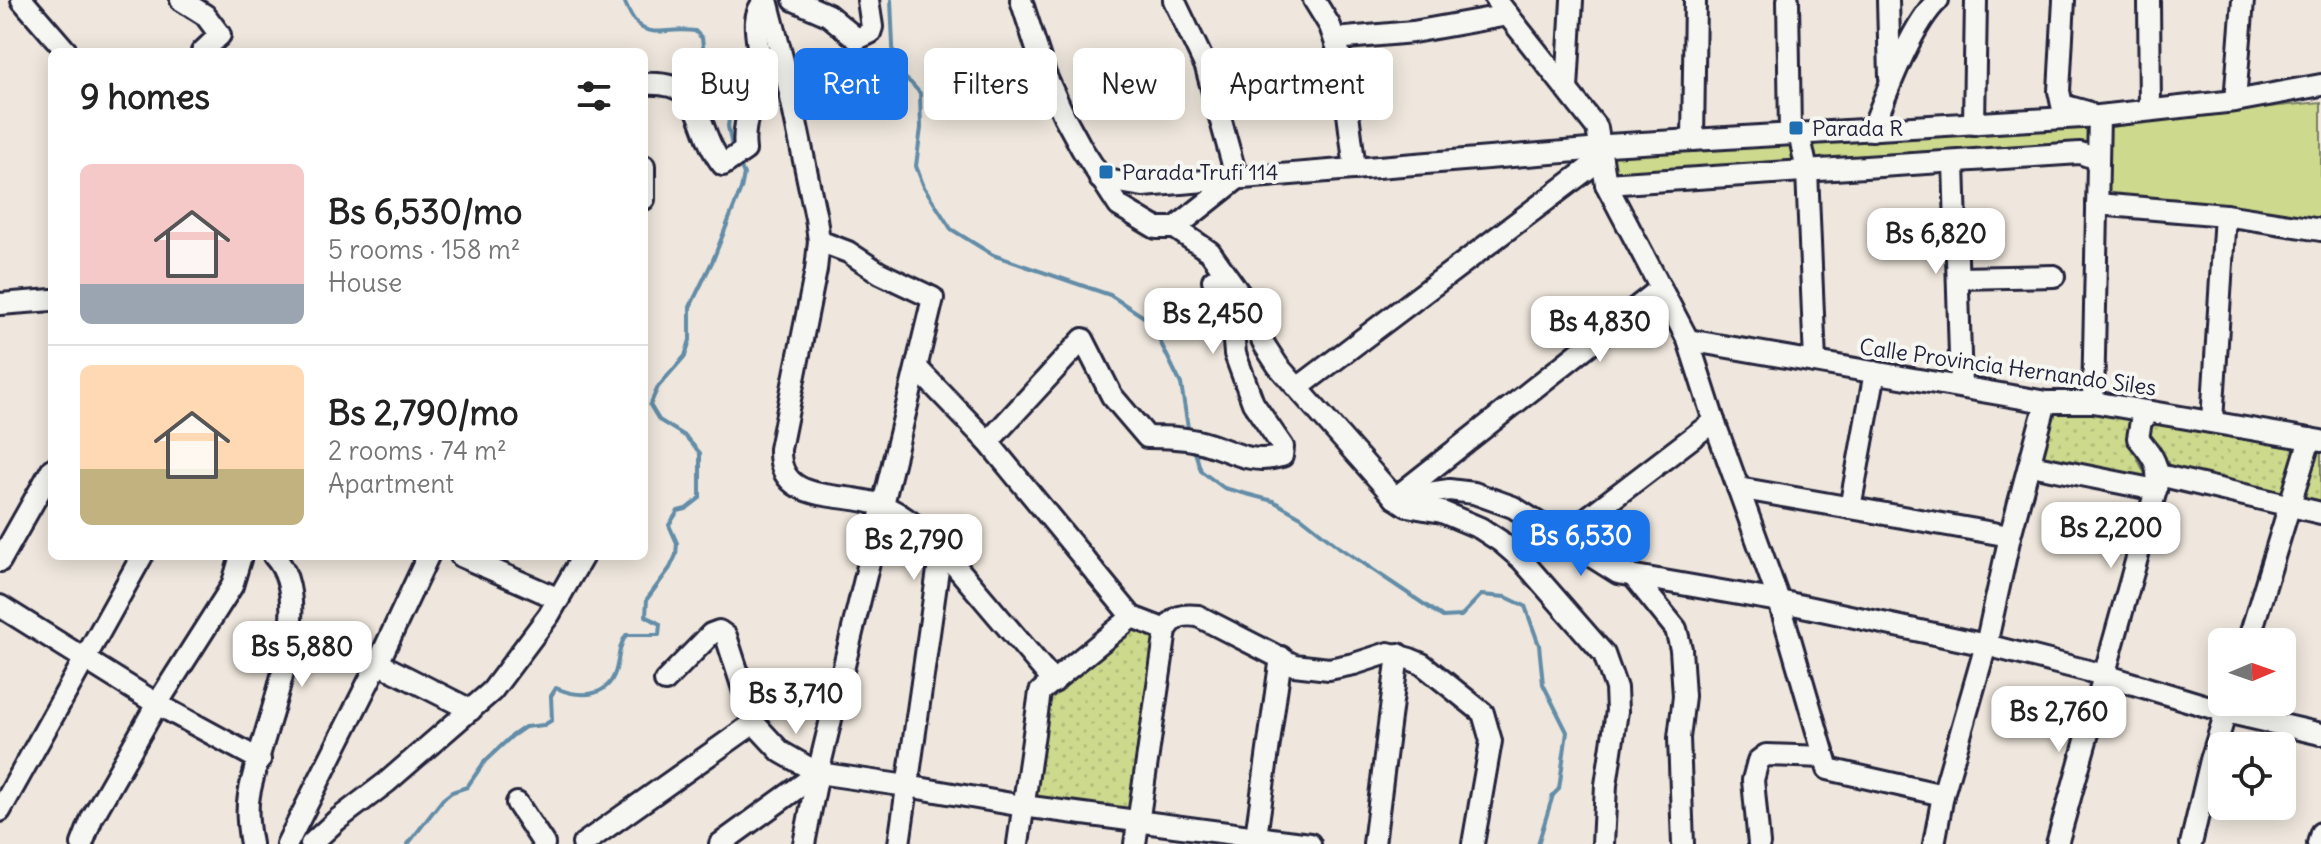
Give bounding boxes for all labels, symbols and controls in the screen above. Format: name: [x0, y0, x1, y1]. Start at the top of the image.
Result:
chip: Buy: [672, 48, 778, 120]
chip: Rent: [794, 48, 908, 120]
chip: Filters: [924, 48, 1057, 120]
chip: New: [1073, 48, 1185, 120]
chip: Apartment: [1201, 48, 1393, 120]
icon: filters: [572, 74, 616, 118]
text: 9 homes: [80, 75, 210, 118]
place label: Parada R: [1812, 114, 1903, 142]
marker: Parada R: [1787, 119, 1805, 137]
place label: Parada Trufi 114: [1122, 158, 1279, 186]
marker: Parada Trufi 114: [1097, 163, 1115, 181]
text: Bs 6,530/mo: [328, 190, 522, 233]
icon: home: [144, 196, 240, 292]
pin: Bs 6,820: [1853, 208, 2019, 276]
text: Bs 6,820: [1885, 217, 1987, 250]
text: 5 rooms · 158 m²: [328, 233, 520, 266]
text: House: [328, 266, 402, 299]
pin: Bs 2,450: [1130, 288, 1296, 356]
pin: Bs 4,830: [1517, 296, 1683, 364]
text: Bs 2,450: [1162, 297, 1264, 330]
text: Bs 4,830: [1549, 305, 1651, 338]
street label: Calle Provincia Hernando Siles: [1858, 332, 2158, 402]
text: Bs 2,790/mo: [328, 391, 519, 434]
icon: home: [144, 397, 240, 493]
text: 2 rooms · 74 m²: [328, 434, 507, 467]
text: Apartment: [328, 467, 454, 500]
pin: Bs 2,200: [2028, 502, 2194, 570]
pin: Bs 6,530: [1498, 510, 1664, 578]
text: Bs 2,200: [2059, 511, 2163, 544]
pin: Bs 2,790: [831, 514, 997, 582]
text: Bs 6,530: [1530, 519, 1632, 552]
text: Bs 2,790: [864, 523, 964, 556]
pin: Bs 5,880: [219, 621, 385, 689]
north arrow: [2208, 628, 2296, 716]
map controls: [2208, 628, 2296, 820]
text: Bs 5,880: [251, 630, 353, 663]
pin: Bs 3,710: [713, 668, 879, 736]
text: Bs 3,710: [748, 677, 844, 710]
pin: Bs 2,760: [1976, 686, 2142, 754]
text: Bs 2,760: [2009, 695, 2109, 728]
button: locate: [2208, 732, 2296, 820]

